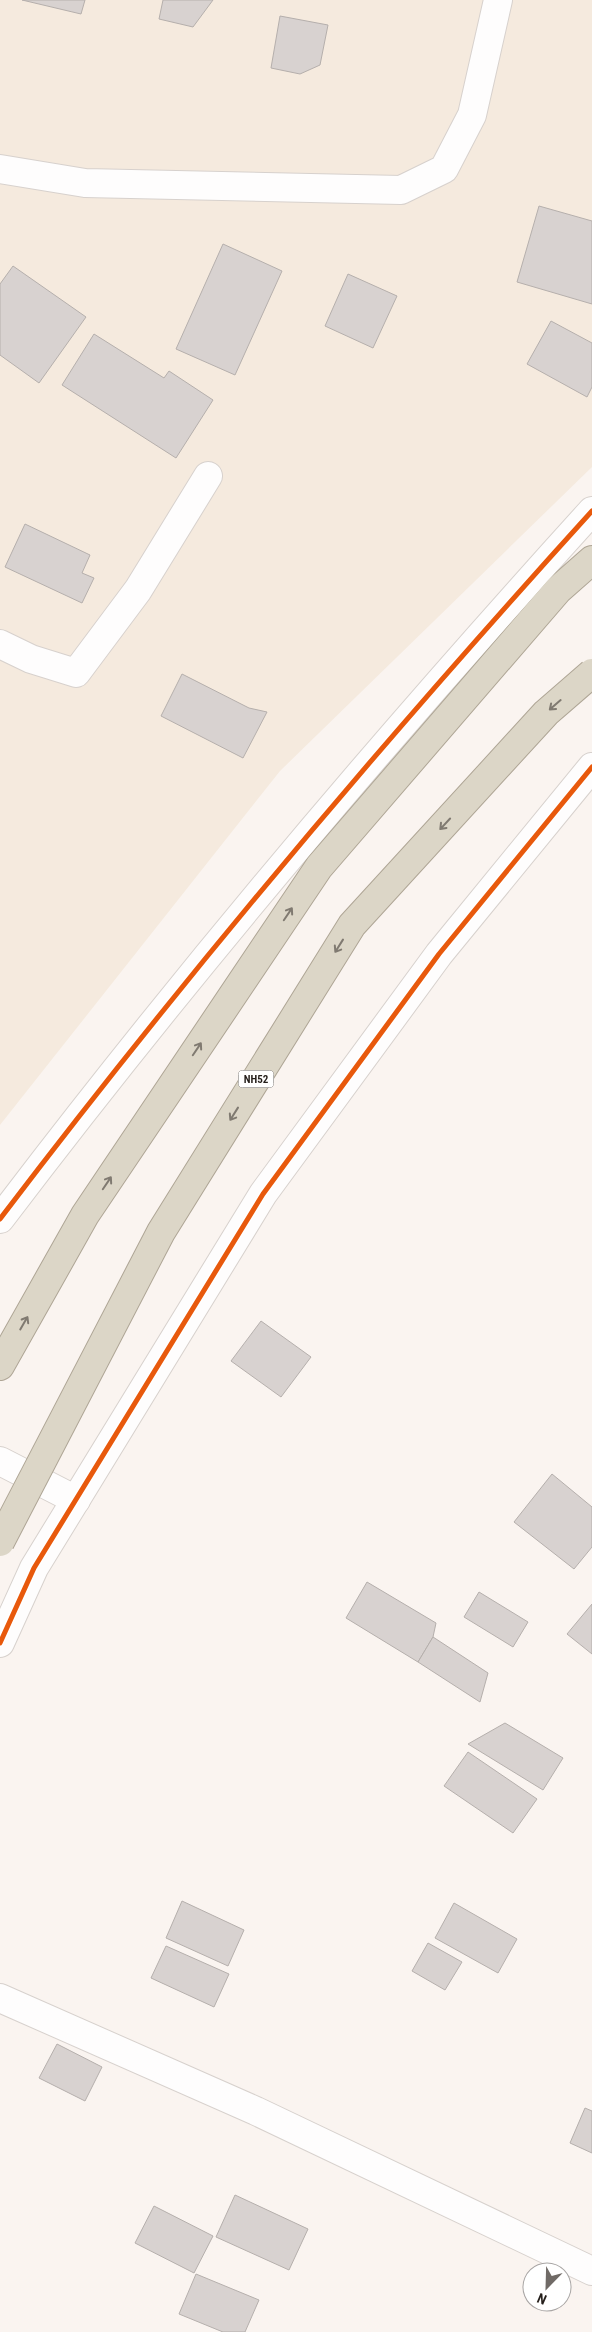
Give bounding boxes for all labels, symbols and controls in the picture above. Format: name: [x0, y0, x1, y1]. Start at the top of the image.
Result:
one-way arrow: [549, 699, 562, 711]
one-way arrow: [439, 817, 451, 830]
one-way arrow: [283, 907, 293, 921]
one-way arrow: [333, 939, 343, 953]
one-way arrow: [193, 1042, 203, 1056]
road number: NH52: [238, 1070, 274, 1088]
one-way arrow: [229, 1107, 239, 1121]
one-way arrow: [102, 1177, 112, 1191]
one-way arrow: [19, 1316, 29, 1331]
north arrow: [522, 2262, 572, 2312]
text: N: [535, 2290, 549, 2308]

